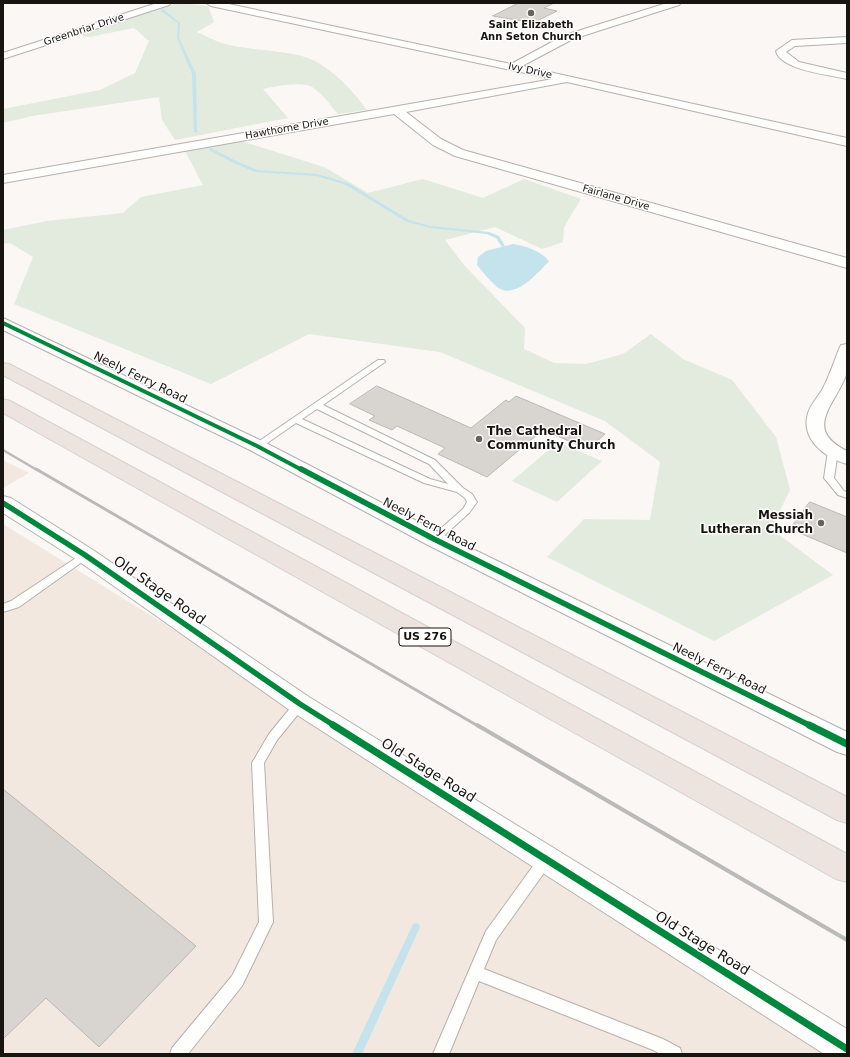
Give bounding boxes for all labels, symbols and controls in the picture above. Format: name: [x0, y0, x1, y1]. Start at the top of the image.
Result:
marker: Saint Elizabeth Ann Seton Church: [526, 8, 536, 18]
street label: Greenbriar Drive: [42, 11, 126, 49]
place label: Saint Elizabeth Ann Seton Church: [480, 19, 582, 42]
street label: Ivy Drive: [507, 60, 553, 82]
street label: Hawthorne Drive: [244, 116, 330, 142]
street label: Fairlane Drive: [581, 183, 651, 213]
street label: Neely Ferry Road: [91, 349, 189, 407]
place label: The Cathedral Community Church: [487, 425, 615, 453]
marker: The Cathedral Community Church: [474, 434, 484, 444]
street label: Neely Ferry Road: [380, 495, 478, 555]
place label: Messiah Lutheran Church: [700, 509, 813, 537]
marker: Messiah Lutheran Church: [816, 518, 826, 528]
street label: Old Stage Road: [110, 553, 208, 629]
road number: US 276: [399, 628, 451, 646]
street label: Neely Ferry Road: [670, 640, 768, 698]
street label: Old Stage Road: [378, 735, 478, 807]
street label: Old Stage Road: [652, 908, 752, 980]

